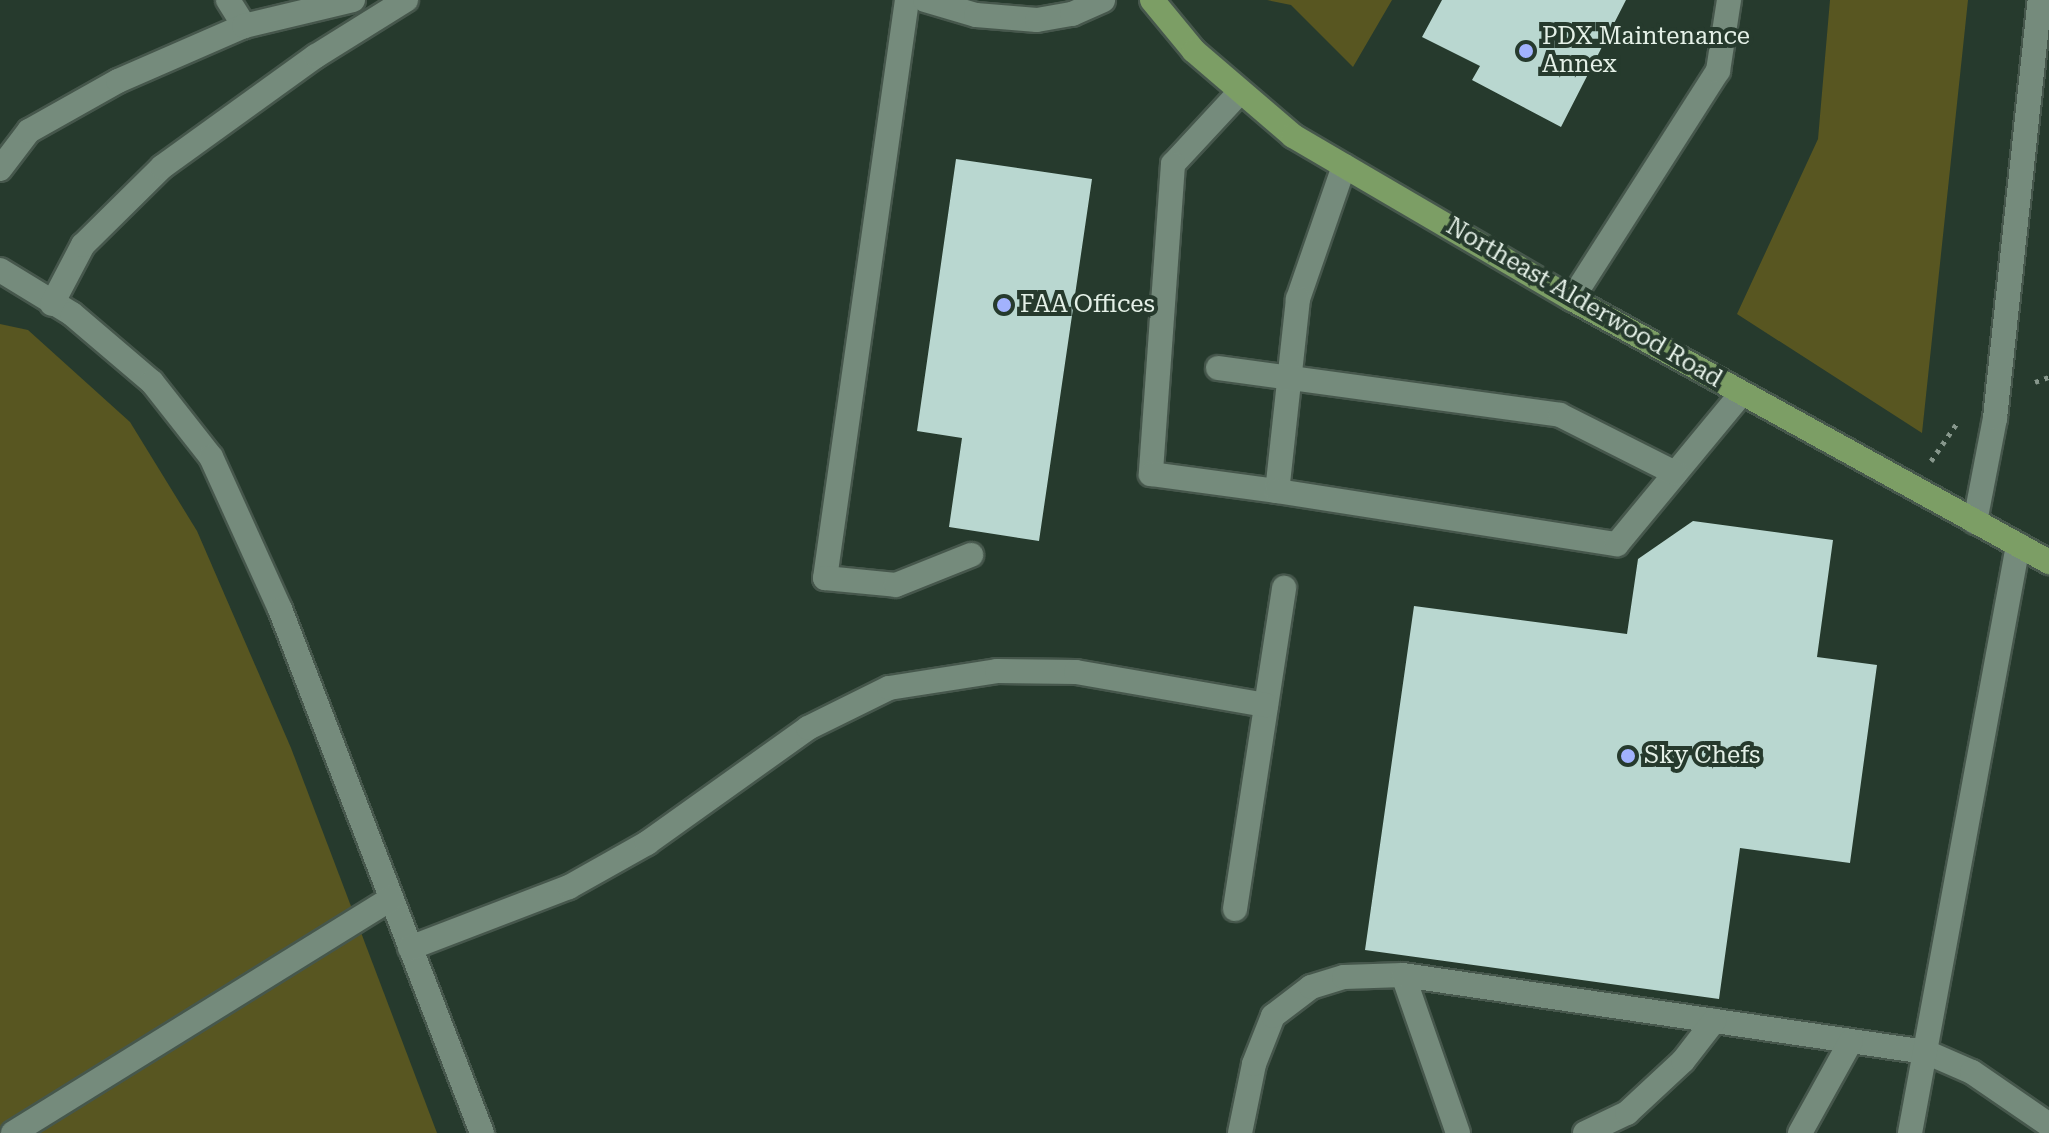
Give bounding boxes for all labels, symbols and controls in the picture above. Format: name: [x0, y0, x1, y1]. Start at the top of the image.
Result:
place label: PDX Maintenance Annex: [1542, 23, 1750, 79]
marker: PDX Maintenance Annex: [1517, 42, 1535, 60]
street label: Northeast Alderwood Road: [1441, 212, 1727, 394]
place label: FAA Offices: [1020, 291, 1155, 319]
marker: FAA Offices: [995, 296, 1013, 314]
place label: Sky Chefs: [1644, 742, 1760, 770]
marker: Sky Chefs: [1619, 747, 1637, 765]

